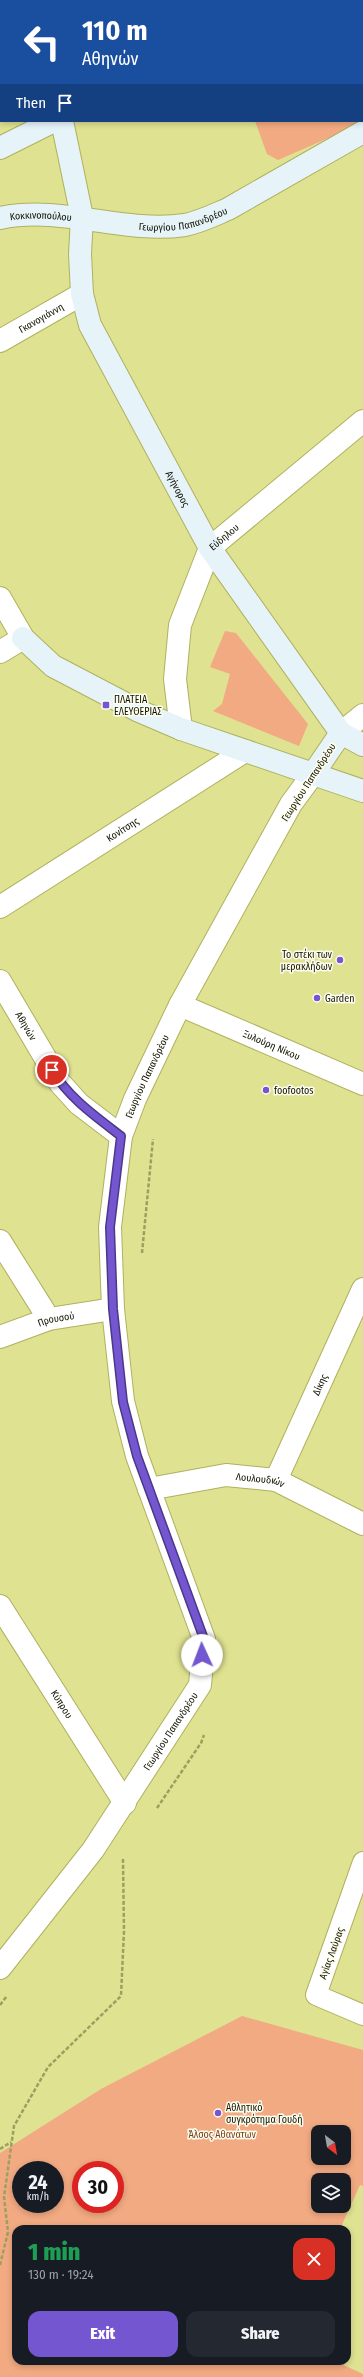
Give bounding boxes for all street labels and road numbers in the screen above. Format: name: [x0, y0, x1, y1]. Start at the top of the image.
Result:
street label: Γεωργίου Παπανδρέου: [138, 205, 229, 234]
street label: Κοκκινοπούλου: [9, 209, 72, 224]
street label: Γκανογιάννη: [17, 301, 66, 336]
street label: Αγήνορος: [163, 469, 192, 510]
street label: Εύδηλου: [207, 522, 242, 553]
street label: Γεωργίου Παπανδρέου: [278, 741, 339, 824]
street label: Κονίτσης: [104, 815, 142, 845]
street label: Αθηνών: [12, 1010, 39, 1043]
street label: Ξυλούρη Νίκου: [241, 1028, 302, 1063]
street label: Γεωργίου Παπανδρέου: [123, 1033, 172, 1120]
street label: Προυσού: [36, 1309, 75, 1330]
street label: Δίκης: [310, 1372, 331, 1397]
street label: Λουλουδιών: [235, 1471, 287, 1491]
street label: Κύπρου: [48, 1688, 75, 1721]
street label: Γεωργίου Παπανδρέου: [141, 1690, 201, 1773]
street label: Αγίας Λαύρας: [316, 1925, 347, 1981]

